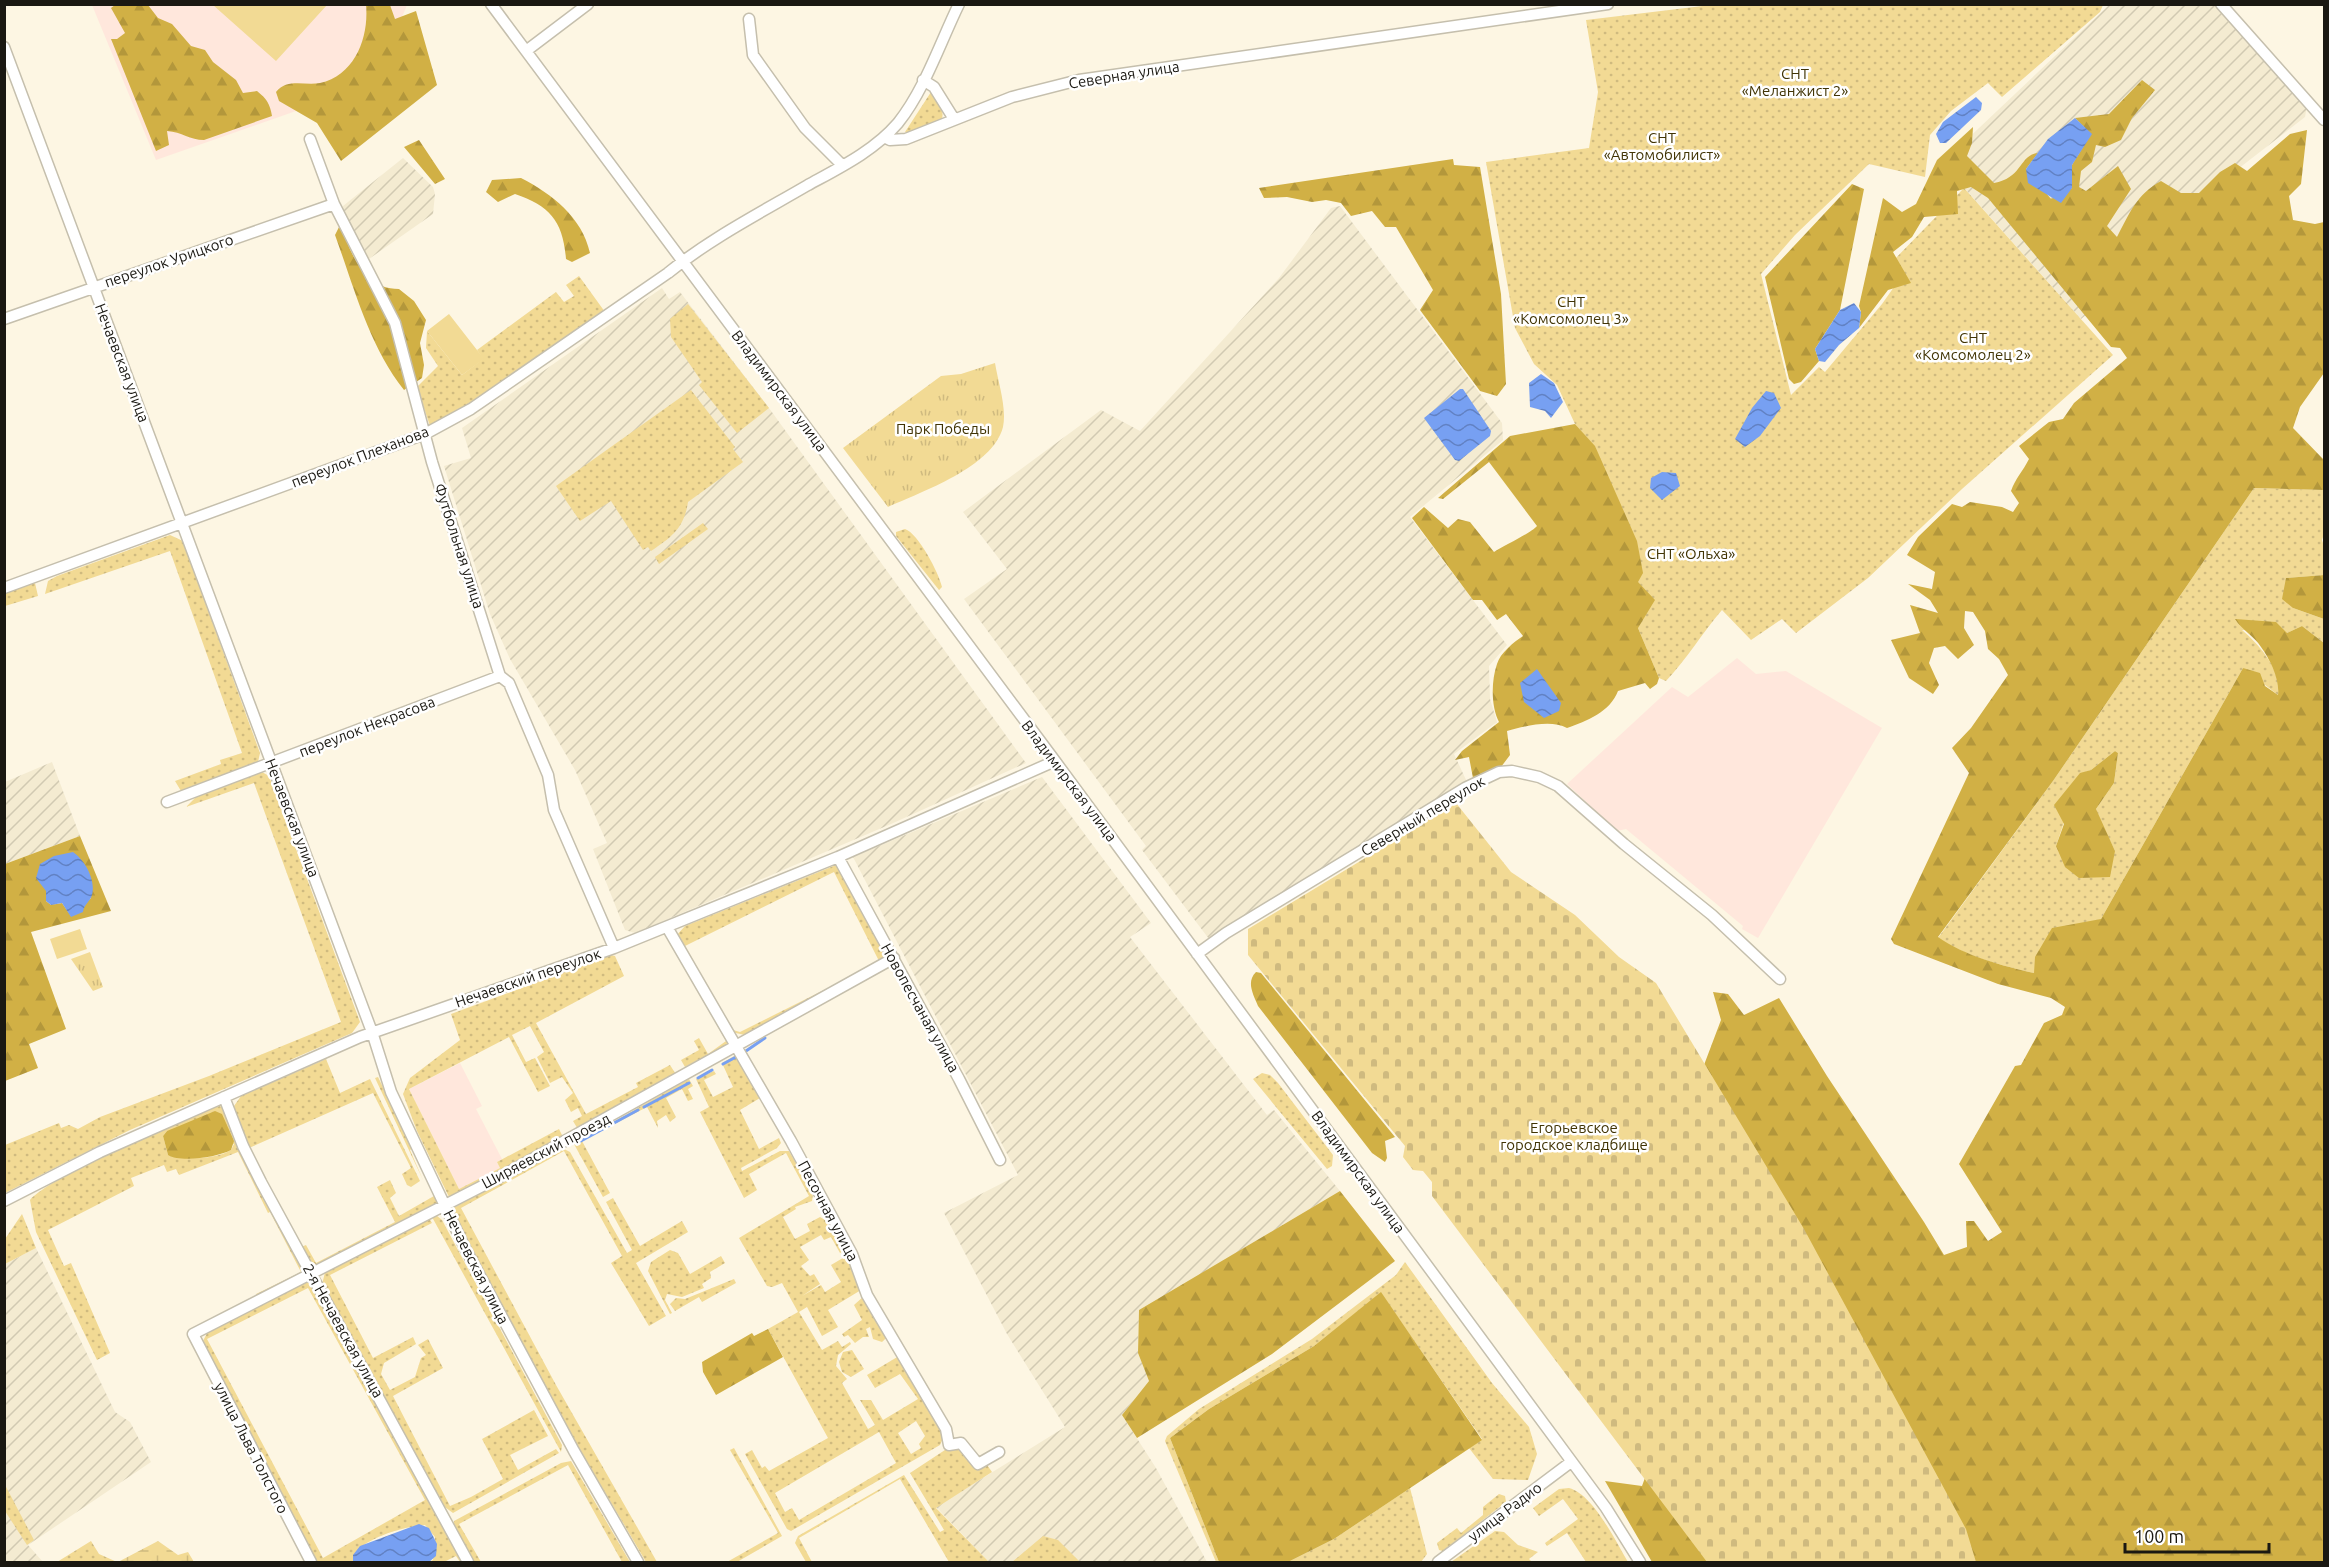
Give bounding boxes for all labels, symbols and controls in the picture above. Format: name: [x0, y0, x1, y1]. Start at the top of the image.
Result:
street label: Северная улица: [1067, 57, 1180, 92]
park label: СНТ «Меланжист 2»: [1742, 65, 1848, 99]
park label: СНТ «Автомобилист»: [1604, 129, 1720, 163]
street label: переулок Урицкого: [102, 230, 236, 291]
park label: СНТ «Комсомолец 3»: [1513, 293, 1629, 327]
street label: Нечаевская улица: [92, 301, 153, 425]
street label: Владимирская улица: [728, 327, 830, 455]
park label: СНТ «Комсомолец 2»: [1915, 329, 2031, 363]
park label: Парк Победы: [896, 420, 990, 437]
street label: переулок Плеханова: [289, 422, 431, 491]
street label: Футбольная улица: [431, 481, 488, 610]
park label: СНТ «Ольха»: [1647, 545, 1735, 562]
street label: переулок Некрасова: [296, 693, 437, 760]
street label: Владимирская улица: [1018, 717, 1120, 845]
street label: Нечаевская улица: [262, 756, 323, 880]
street label: Северный переулок: [1358, 772, 1488, 859]
street label: Новопесчаная улица: [878, 940, 963, 1075]
street label: Нечаевский переулок: [453, 945, 603, 1010]
street label: Владимирская улица: [1308, 1107, 1409, 1236]
street label: Ширяевский проезд: [479, 1109, 613, 1192]
park label: Егорьевское городское кладбище: [1500, 1119, 1648, 1153]
street label: Песочная улица: [795, 1158, 862, 1264]
street label: Нечаевская улица: [440, 1207, 513, 1327]
street label: 2-я Нечаевская улица: [300, 1261, 387, 1401]
street label: улица Льва Толстого: [211, 1379, 292, 1516]
street label: улица Радио: [1465, 1478, 1545, 1545]
scale bar: [2125, 1516, 2269, 1554]
text: 100 m: [2134, 1526, 2184, 1546]

